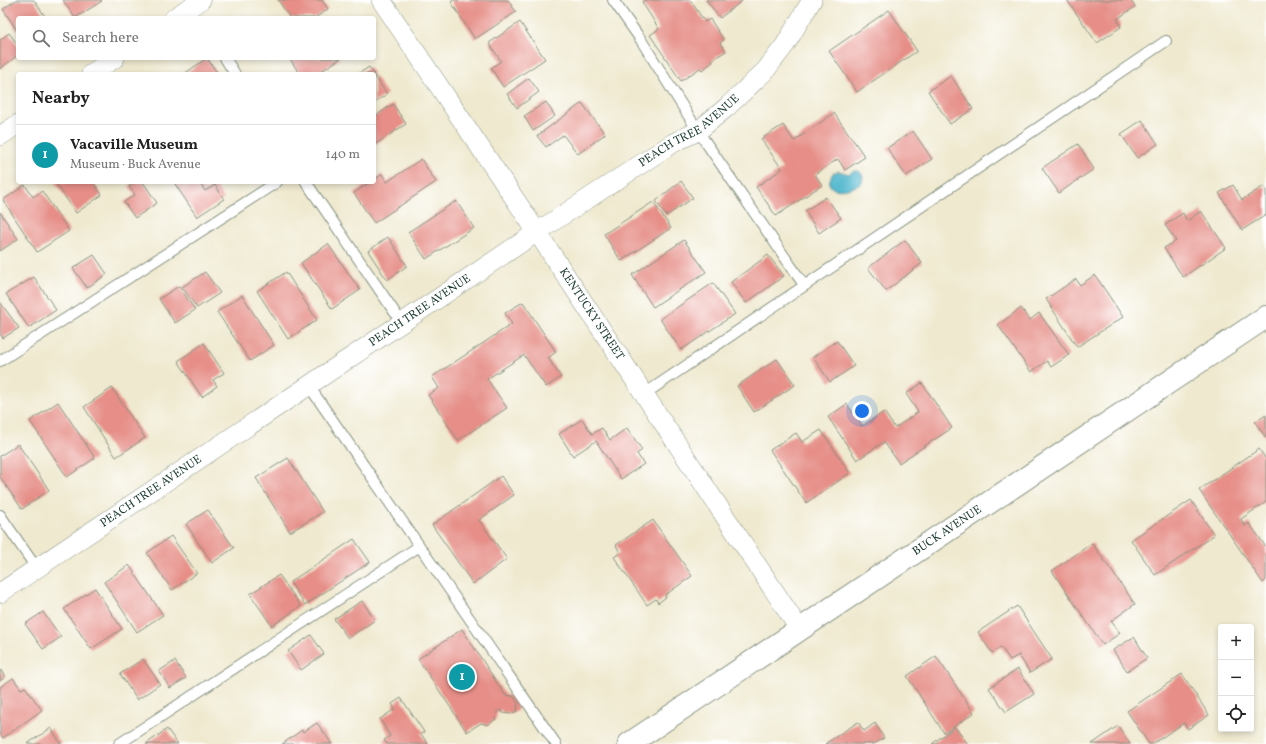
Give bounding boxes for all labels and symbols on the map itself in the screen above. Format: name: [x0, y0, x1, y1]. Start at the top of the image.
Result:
street label: PEACH TREE AVENUE: [636, 91, 743, 171]
street label: KENTUCKY STREET: [555, 265, 628, 363]
street label: PEACH TREE AVENUE: [366, 271, 474, 351]
your location: [852, 401, 872, 421]
street label: PEACH TREE AVENUE: [97, 452, 205, 531]
street label: BUCK AVENUE: [909, 502, 985, 560]
pin: 1: [449, 662, 475, 692]

